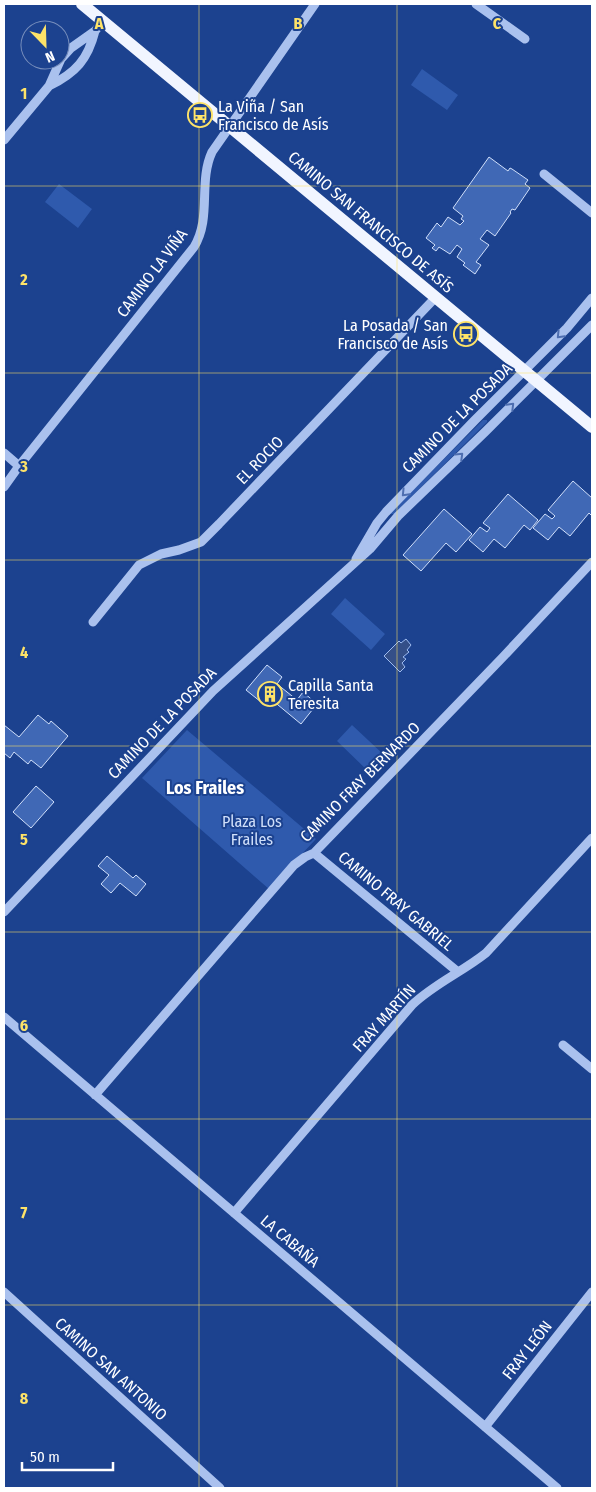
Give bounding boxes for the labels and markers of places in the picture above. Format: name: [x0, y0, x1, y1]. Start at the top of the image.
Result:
place label: La Viña / San Francisco de Asís: [218, 97, 329, 134]
bus stop icon: La Viña / San Francisco de Asís: [187, 102, 213, 128]
place label: La Posada / San Francisco de Asís: [337, 316, 448, 353]
bus stop icon: La Posada / San Francisco de Asís: [453, 321, 479, 347]
place label: Capilla Santa Teresita: [288, 676, 374, 713]
building icon: Capilla Santa Teresita: [257, 681, 283, 707]

